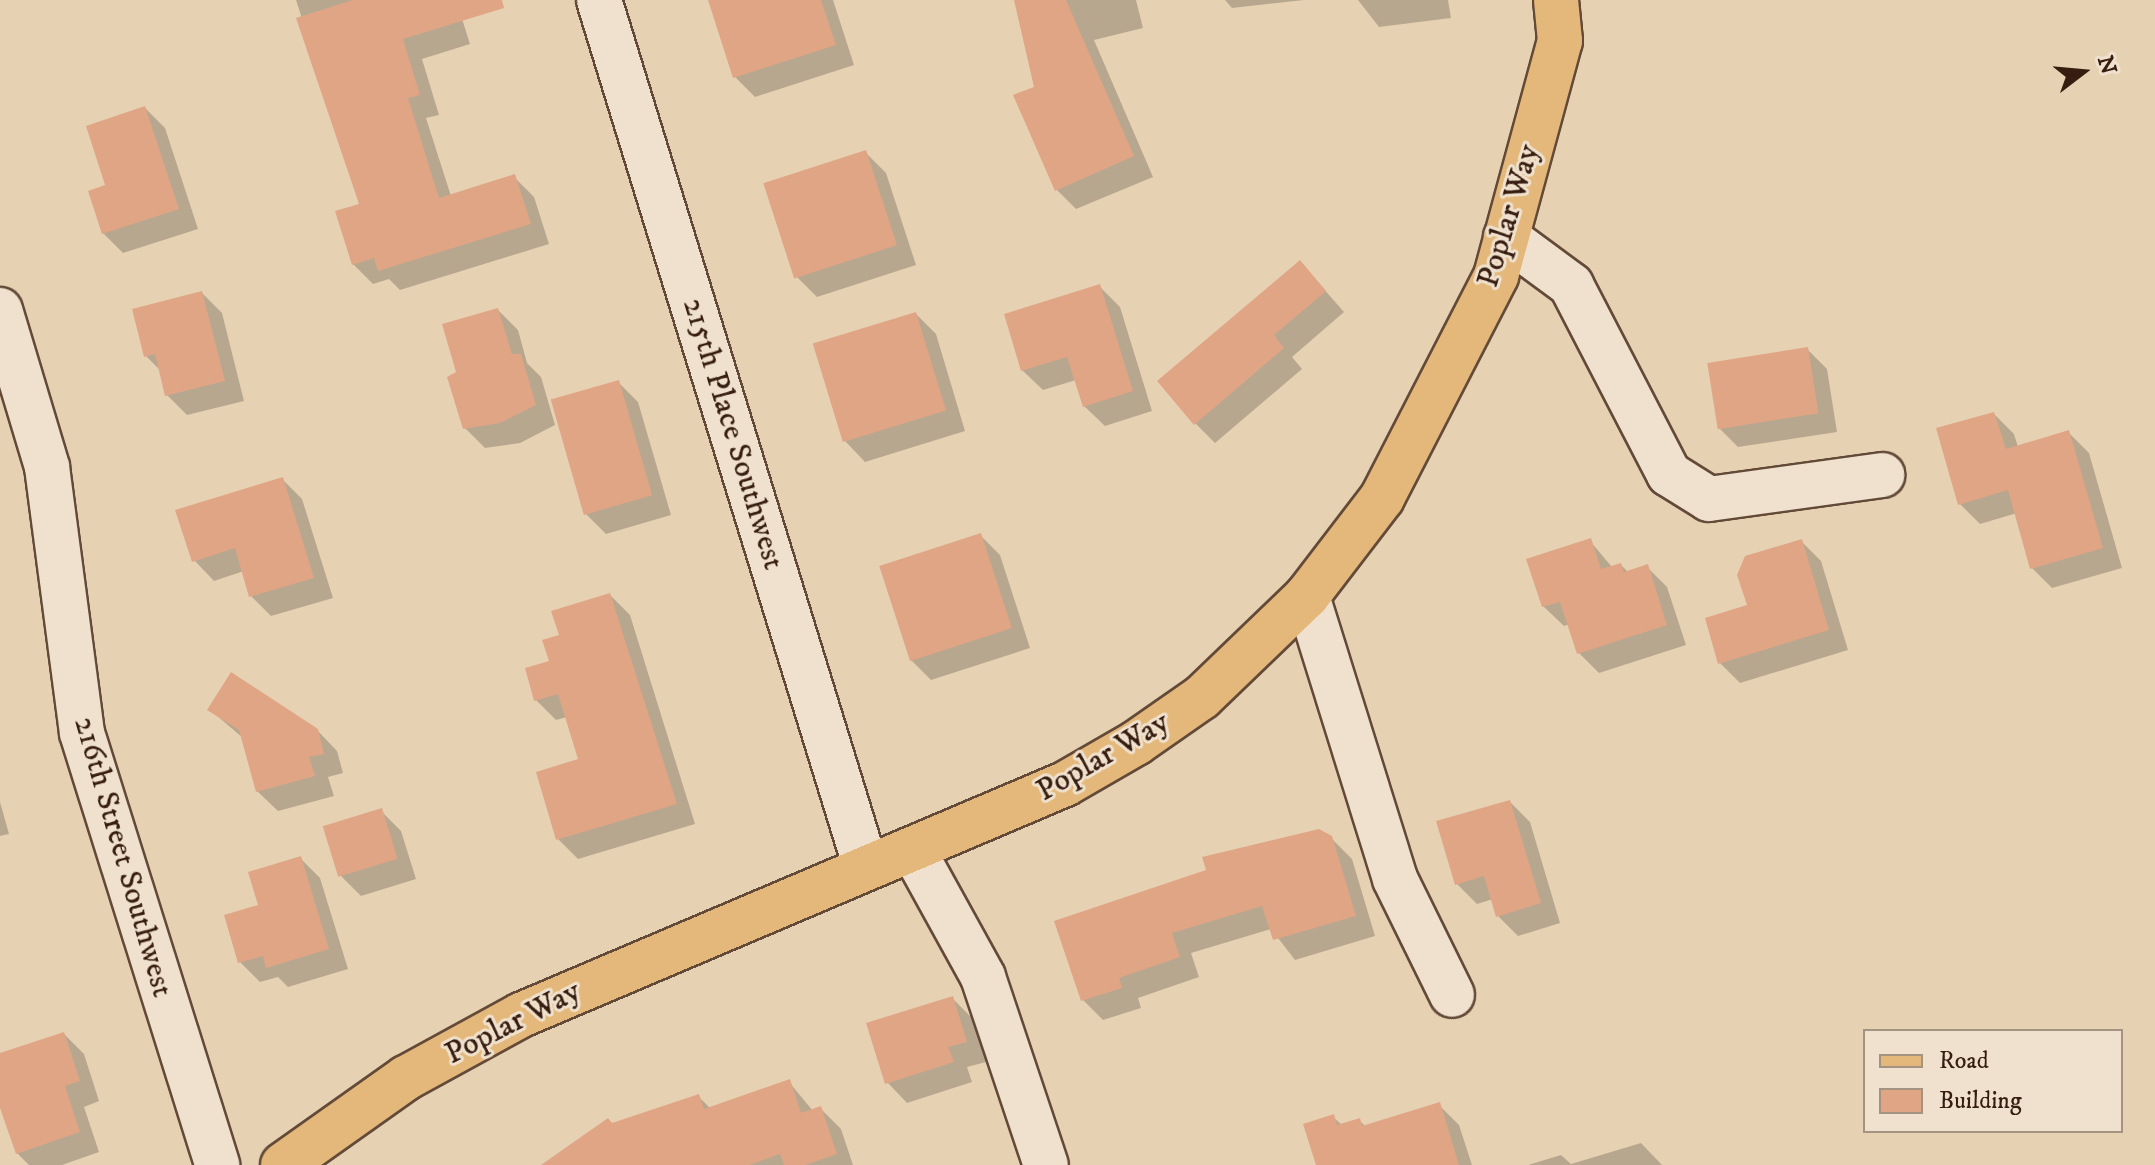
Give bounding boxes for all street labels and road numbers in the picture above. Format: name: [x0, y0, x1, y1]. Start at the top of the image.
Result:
street label: Poplar Way: [1469, 140, 1549, 292]
street label: 215th Place Southwest: [673, 294, 793, 574]
street label: Poplar Way: [1030, 704, 1176, 810]
street label: 216th Street Southwest: [65, 712, 181, 1002]
street label: Poplar Way: [439, 972, 587, 1074]

